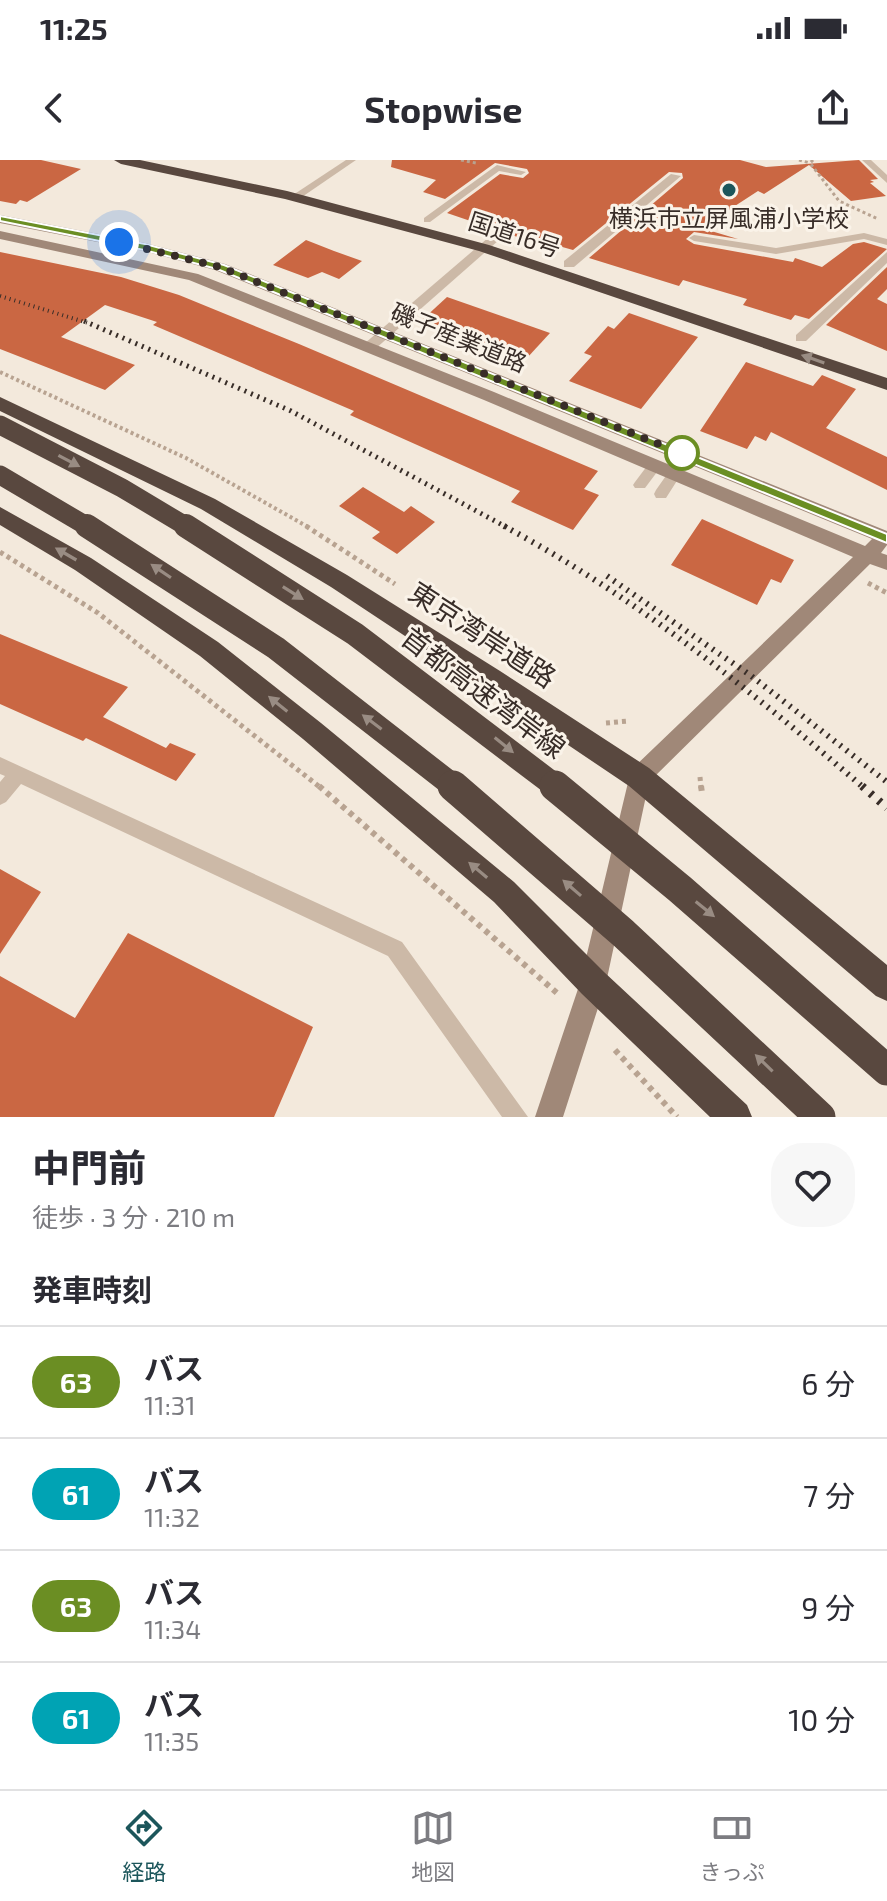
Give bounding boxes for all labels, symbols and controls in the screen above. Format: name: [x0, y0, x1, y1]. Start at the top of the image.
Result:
text: 11:25: [40, 10, 108, 46]
icon: back: [32, 86, 76, 130]
icon: share: [811, 86, 855, 130]
text: Stopwise: [364, 87, 523, 130]
marker: 横浜市立屏風浦小学校: [720, 181, 738, 199]
place label: 横浜市立屏風浦小学校: [609, 203, 849, 232]
street label: 国道16号: [465, 205, 565, 263]
your location: [99, 222, 139, 262]
street label: 磯子産業道路: [387, 297, 531, 377]
one-way arrow: [801, 352, 825, 364]
unlabelled marker: [665, 436, 699, 470]
one-way arrow: [58, 454, 80, 468]
one-way arrow: [55, 547, 77, 561]
one-way arrow: [150, 563, 171, 578]
street label: 東京湾岸道路: [403, 574, 563, 694]
one-way arrow: [282, 585, 304, 599]
street label: 首都高速湾岸線: [395, 619, 573, 765]
one-way arrow: [268, 697, 288, 713]
one-way arrow: [362, 714, 382, 730]
one-way arrow: [494, 736, 514, 753]
one-way arrow: [468, 862, 488, 879]
one-way arrow: [562, 880, 582, 897]
one-way arrow: [695, 900, 715, 917]
one-way arrow: [755, 1054, 774, 1072]
button: heart: [771, 1143, 855, 1227]
text: 中門前: [32, 1144, 146, 1190]
text: 徒歩 · 3 分 · 210 m: [32, 1201, 235, 1232]
text: 発車時刻: [32, 1271, 152, 1307]
text: バス: [144, 1350, 204, 1386]
text: 63: [60, 1365, 92, 1399]
text: 6 分: [801, 1365, 855, 1401]
text: 11:31: [144, 1389, 196, 1420]
text: バス: [144, 1462, 204, 1498]
text: 61: [62, 1477, 90, 1511]
text: 7 分: [803, 1477, 855, 1513]
text: 11:32: [144, 1501, 200, 1532]
text: バス: [144, 1574, 204, 1610]
text: 63: [60, 1589, 92, 1623]
text: 9 分: [801, 1589, 855, 1625]
text: 11:34: [144, 1613, 201, 1644]
text: バス: [144, 1686, 204, 1722]
text: 61: [62, 1701, 90, 1735]
text: 10 分: [788, 1701, 855, 1737]
text: 11:35: [144, 1725, 199, 1756]
tab: 経路: [122, 1806, 166, 1886]
tab: 地図: [411, 1806, 455, 1886]
tab: きっぷ: [700, 1806, 765, 1886]

